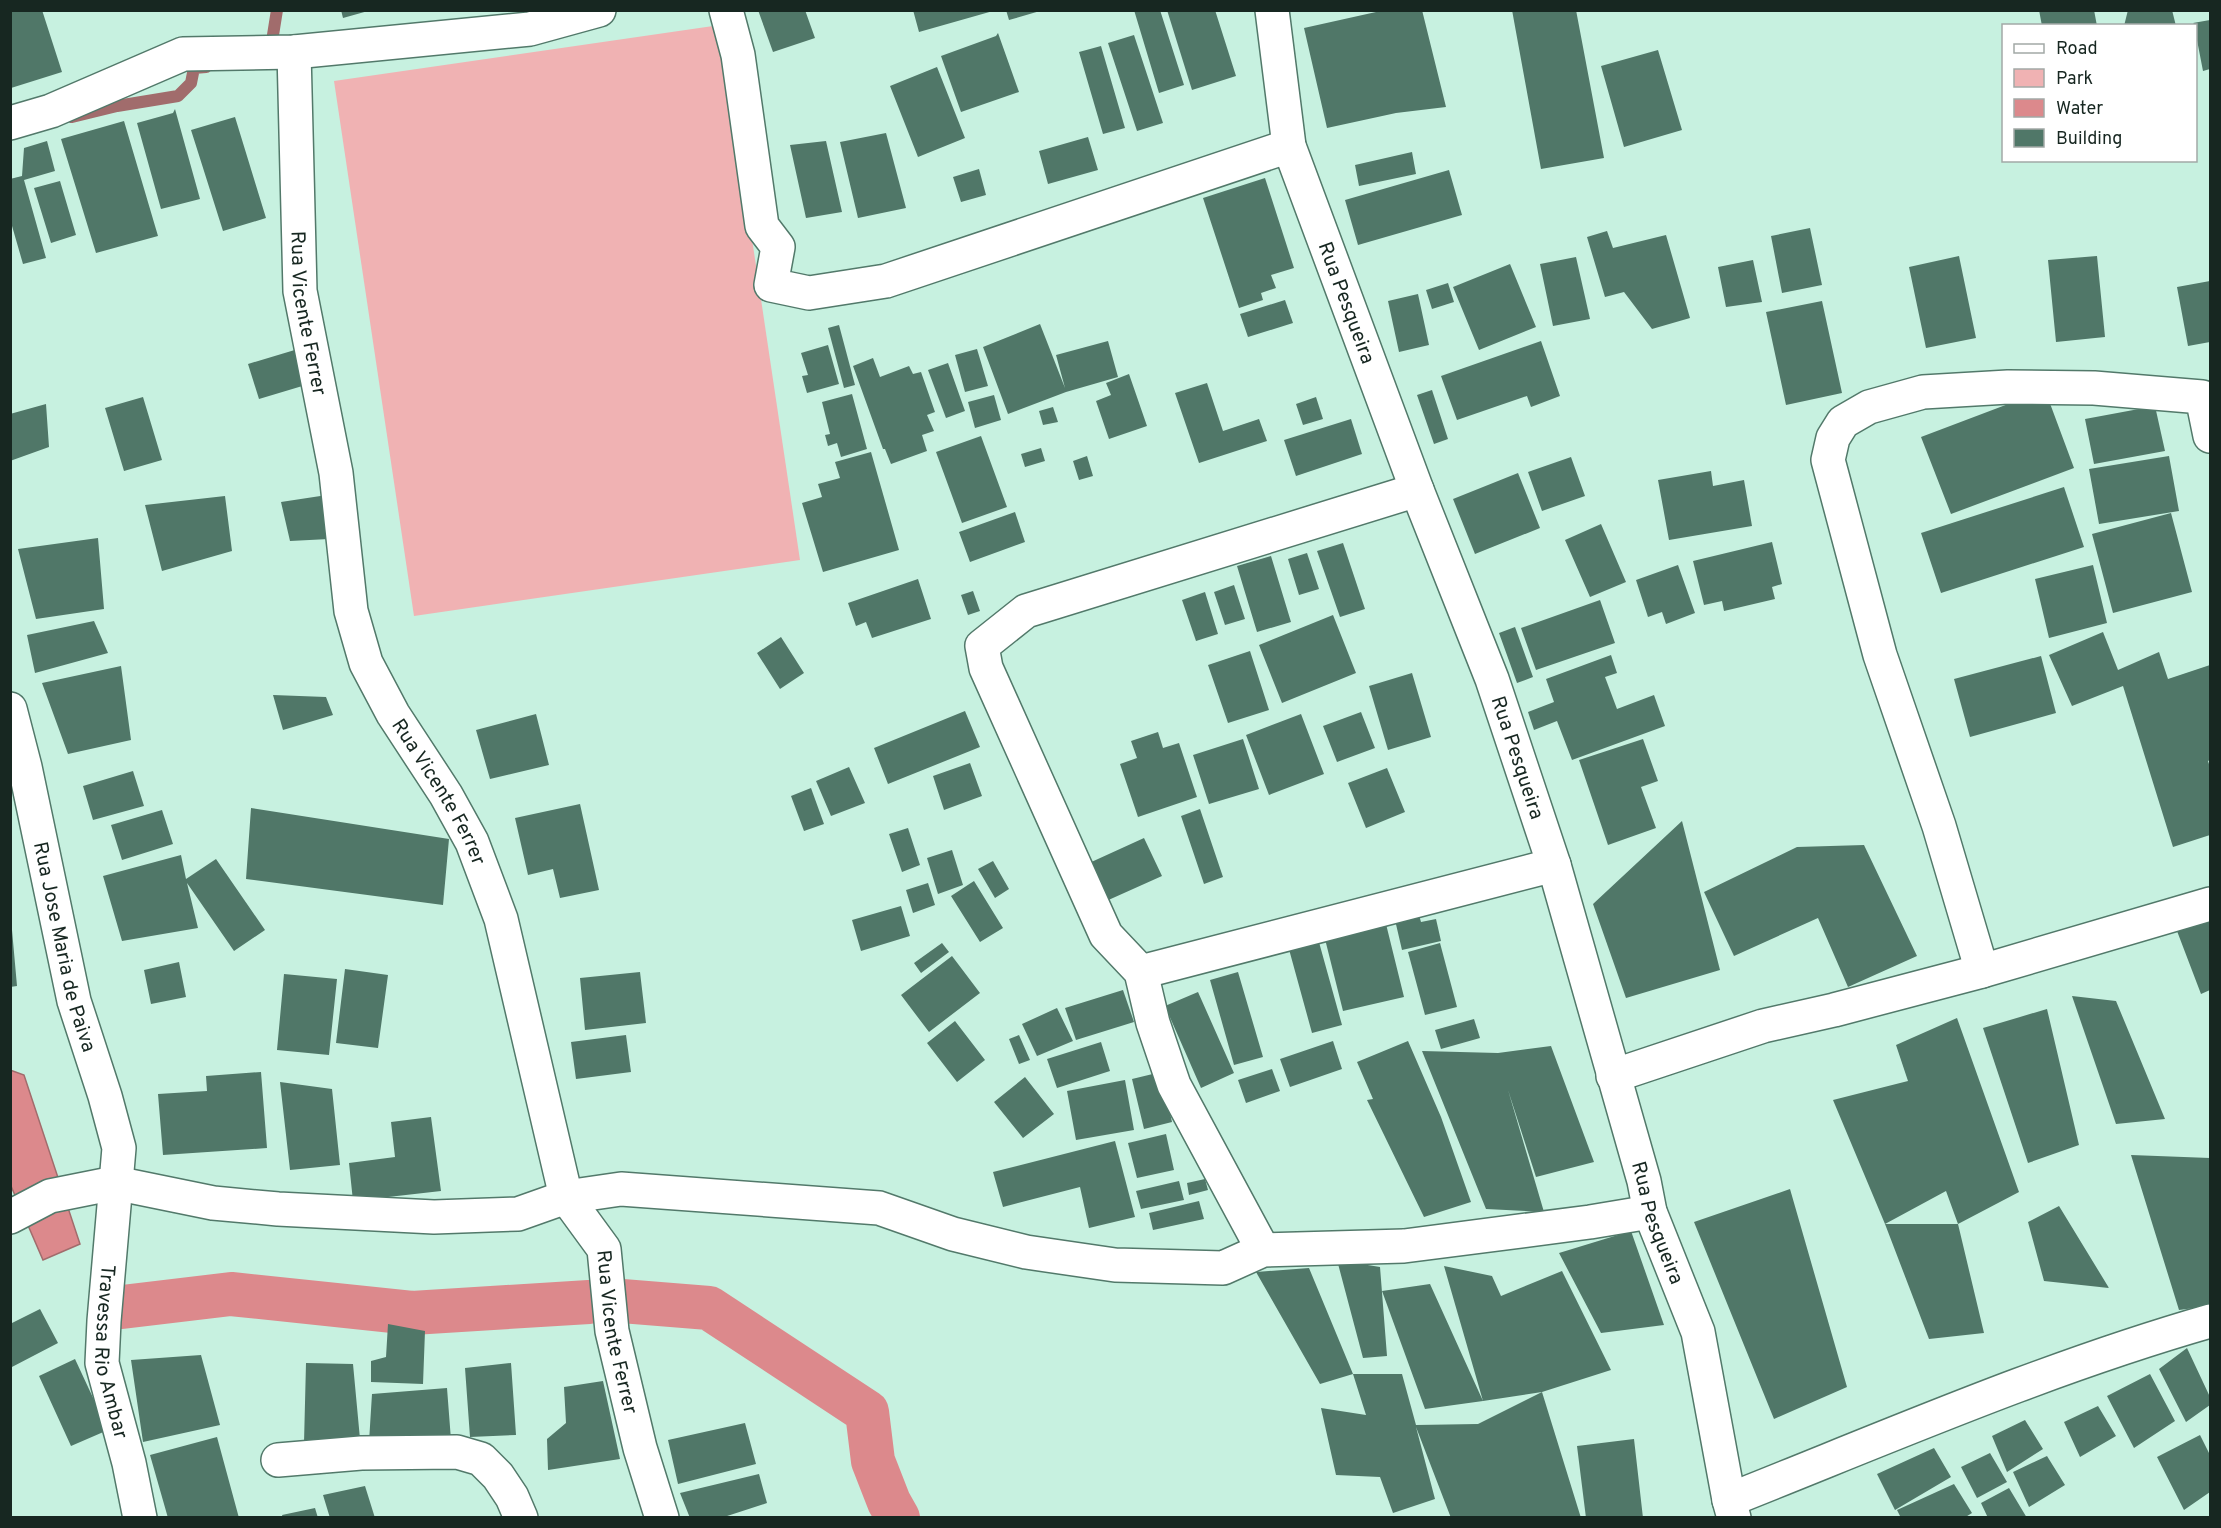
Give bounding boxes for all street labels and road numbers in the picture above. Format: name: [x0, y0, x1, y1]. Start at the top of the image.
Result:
street label: Rua Vicente Ferrer: [283, 231, 331, 398]
street label: Rua Pesqueira: [1311, 239, 1380, 368]
street label: Rua Pesqueira: [1484, 693, 1549, 823]
street label: Rua Vicente Ferrer: [385, 714, 491, 869]
street label: Rua Jose Maria de Paiva: [26, 840, 101, 1056]
street label: Rua Pesqueira: [1624, 1159, 1689, 1289]
street label: Rua Vicente Ferrer: [589, 1249, 642, 1417]
street label: Travessa Rio Ambar: [87, 1263, 133, 1442]

